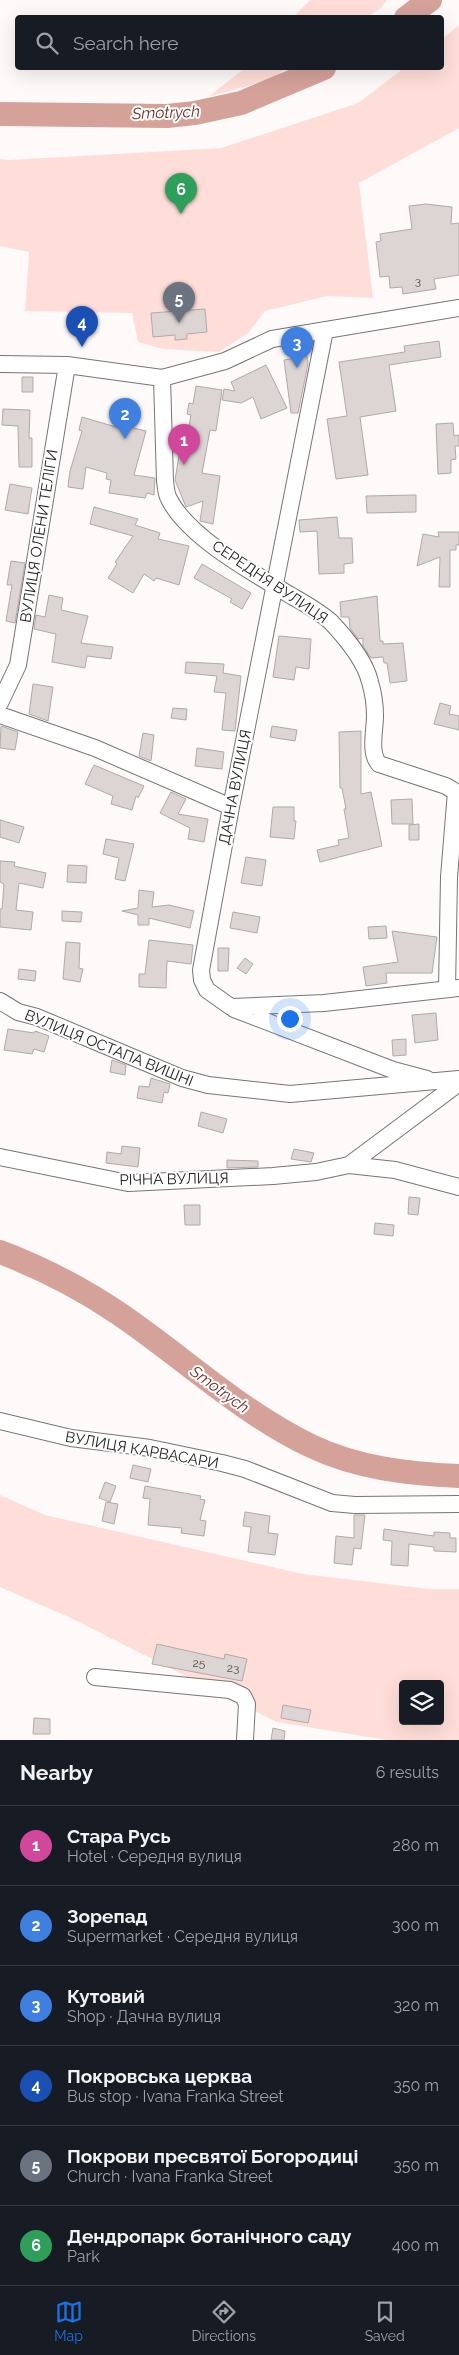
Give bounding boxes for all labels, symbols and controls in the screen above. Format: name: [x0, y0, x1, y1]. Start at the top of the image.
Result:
search box: [15, 15, 444, 70]
icon: search: [33, 29, 61, 57]
text: Search here: [73, 32, 179, 54]
water label: Smotrych: [131, 102, 200, 123]
pin: 6: [165, 173, 197, 214]
house number: 3: [415, 274, 421, 288]
pin: 5: [163, 282, 195, 323]
pin: 4: [66, 306, 98, 347]
pin: 3: [281, 327, 313, 368]
pin: 2: [109, 398, 141, 439]
pin: 1: [168, 424, 200, 465]
street label: ВУЛИЦЯ ОЛЕНИ ТЕЛІГИ: [16, 448, 62, 624]
street label: СЕРЕДНЯ ВУЛИЦЯ: [209, 537, 331, 627]
street label: ДАЧНА ВУЛИЦЯ: [215, 728, 255, 846]
street label: ВУЛИЦЯ ОСТАПА ВИШНІ: [22, 1006, 196, 1090]
your location: [277, 1006, 303, 1032]
street label: РІЧНА ВУЛИЦЯ: [119, 1169, 229, 1189]
water label: Smotrych: [186, 1361, 253, 1417]
street label: ВУЛИЦЯ КАРВАСАРИ: [64, 1428, 220, 1472]
house number: 25: [193, 1656, 206, 1670]
house number: 23: [227, 1661, 239, 1675]
map controls: [399, 1680, 444, 1725]
button: layers: [399, 1680, 444, 1725]
text: Nearby: [20, 1760, 93, 1785]
text: 6 results: [376, 1763, 439, 1782]
text: Стара Русь: [67, 1825, 171, 1847]
text: 1: [32, 1836, 40, 1855]
text: 280 m: [393, 1836, 439, 1855]
text: Hotel · Середня вулиця: [67, 1847, 242, 1866]
text: Зорепад: [67, 1905, 148, 1927]
text: 2: [31, 1916, 41, 1935]
text: 300 m: [392, 1916, 439, 1935]
text: Supermarket · Середня вулиця: [67, 1927, 298, 1946]
text: Кутовий: [67, 1985, 145, 2007]
text: 3: [32, 1996, 40, 2015]
text: 320 m: [394, 1996, 439, 2015]
text: Shop · Дачна вулиця: [67, 2007, 221, 2026]
text: Покровська церква: [67, 2065, 252, 2087]
text: 4: [31, 2076, 41, 2095]
text: 350 m: [393, 2076, 439, 2095]
text: Bus stop · Ivana Franka Street: [67, 2087, 284, 2106]
text: Покрови пресвятої Богородиці: [67, 2145, 358, 2167]
text: 5: [32, 2156, 40, 2175]
text: 350 m: [393, 2156, 439, 2175]
text: Church · Ivana Franka Street: [67, 2167, 273, 2186]
text: Дендропарк ботанічного саду: [67, 2225, 352, 2247]
text: 6: [31, 2236, 41, 2255]
text: 400 m: [392, 2236, 439, 2255]
text: Park: [67, 2247, 100, 2266]
tab: Map: [54, 2298, 83, 2344]
tab: Directions: [191, 2298, 256, 2344]
tab: Saved: [365, 2298, 405, 2344]

